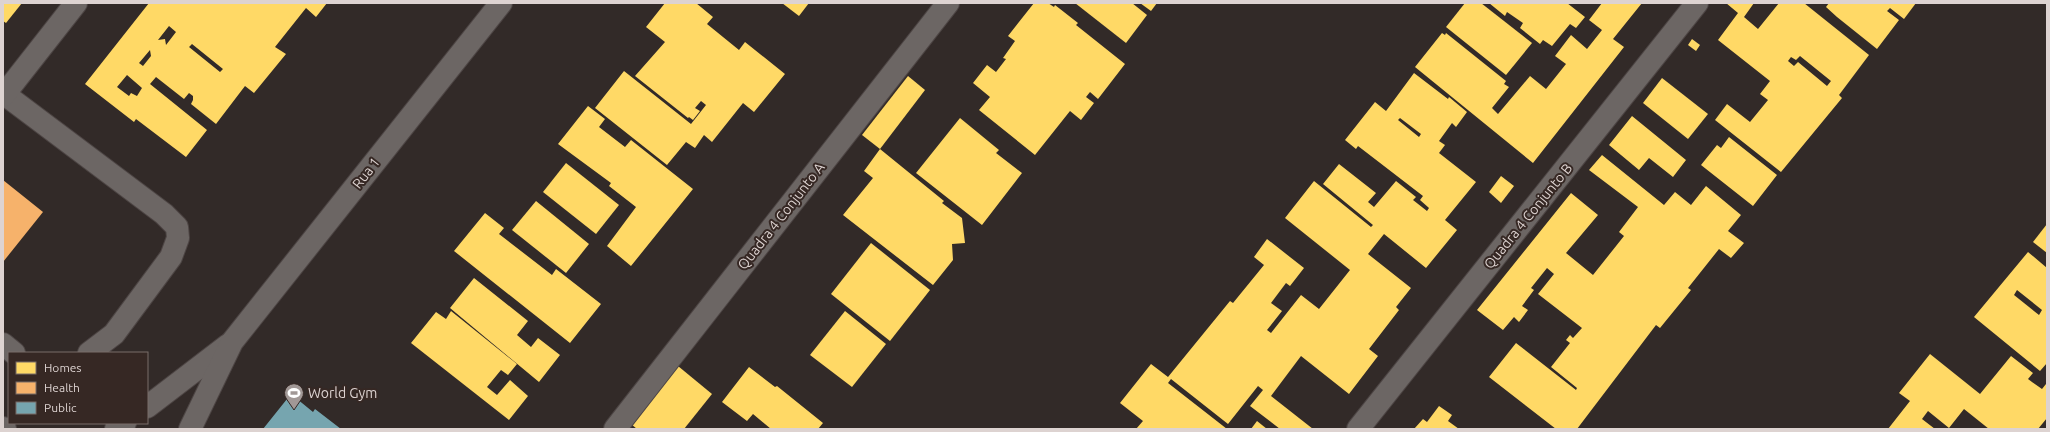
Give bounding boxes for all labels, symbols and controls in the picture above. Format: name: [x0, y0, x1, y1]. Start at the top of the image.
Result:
street label: Rua 1: [349, 154, 383, 192]
street label: Quadra 4 Conjunto A: [734, 159, 828, 273]
street label: Quadra 4 Conjunto B: [1481, 160, 1575, 272]
legend: [8, 352, 148, 424]
text: Homes: [44, 361, 82, 374]
text: Health: [44, 381, 80, 394]
sports icon: World Gym: [283, 382, 305, 410]
place label: World Gym: [308, 385, 377, 401]
text: Public: [44, 401, 77, 414]

